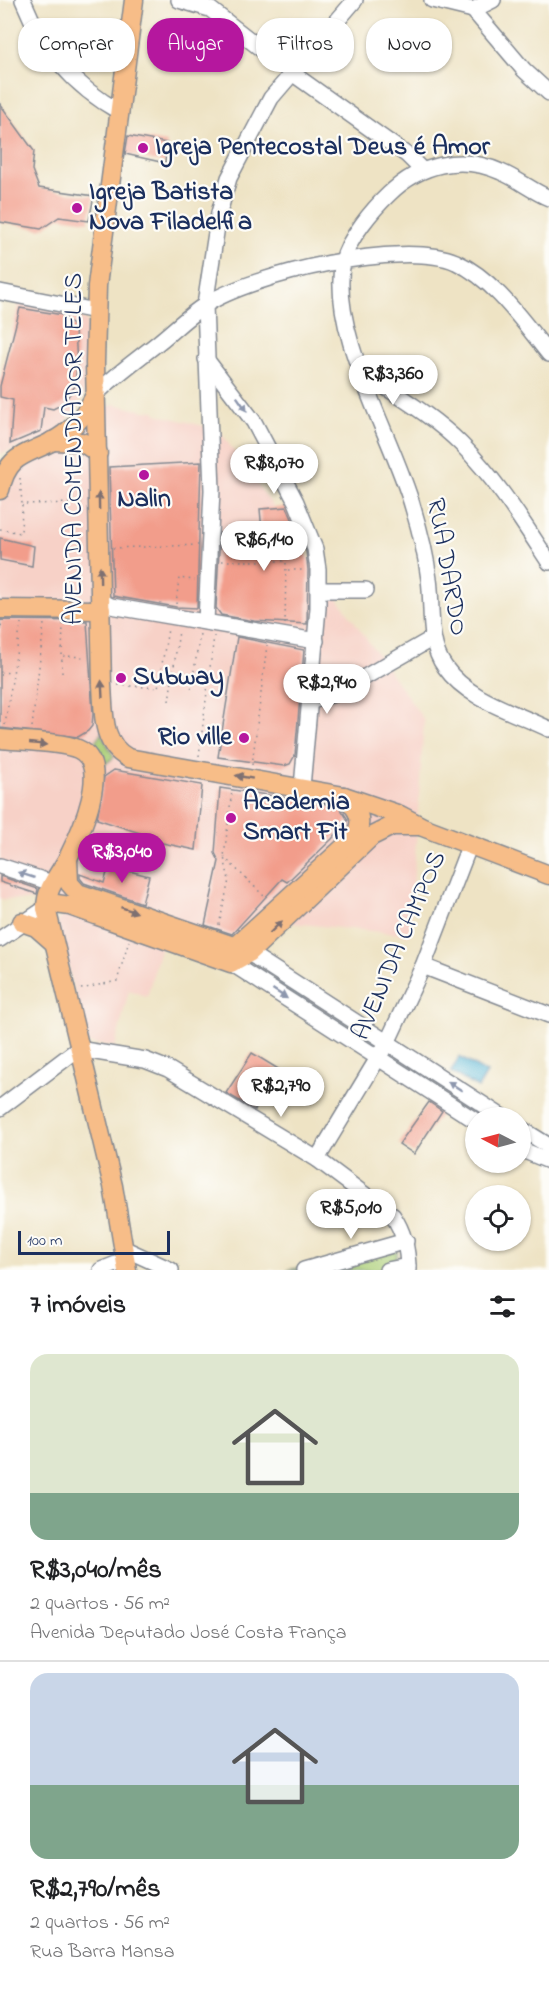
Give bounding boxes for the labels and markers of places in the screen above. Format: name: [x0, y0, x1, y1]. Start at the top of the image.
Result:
place label: Igreja Pentecostal Deus é Amor: [155, 129, 491, 168]
marker: Igreja Pentecostal Deus é Amor: [136, 141, 150, 155]
place label: Igreja Batista Nova Filadelfia: [89, 174, 252, 242]
marker: Igreja Batista Nova Filadelfia: [70, 201, 84, 215]
pin: R$3,360: [338, 355, 448, 406]
pin: R$8,070: [219, 444, 329, 495]
marker: Nalin: [137, 468, 151, 482]
place label: Nalin: [117, 481, 171, 519]
pin: R$6,140: [209, 521, 319, 572]
place label: Subway: [133, 659, 224, 697]
pin: R$2,940: [272, 664, 382, 715]
marker: Subway: [114, 671, 128, 685]
place label: Rio ville: [158, 719, 233, 757]
marker: Rio ville: [237, 731, 251, 745]
place label: Academia Smart Fit: [243, 784, 350, 852]
marker: Academia Smart Fit: [224, 811, 238, 825]
pin: R$3,040: [67, 833, 177, 884]
pin: R$2,790: [226, 1067, 336, 1118]
pin: R$5,010: [296, 1189, 406, 1240]

